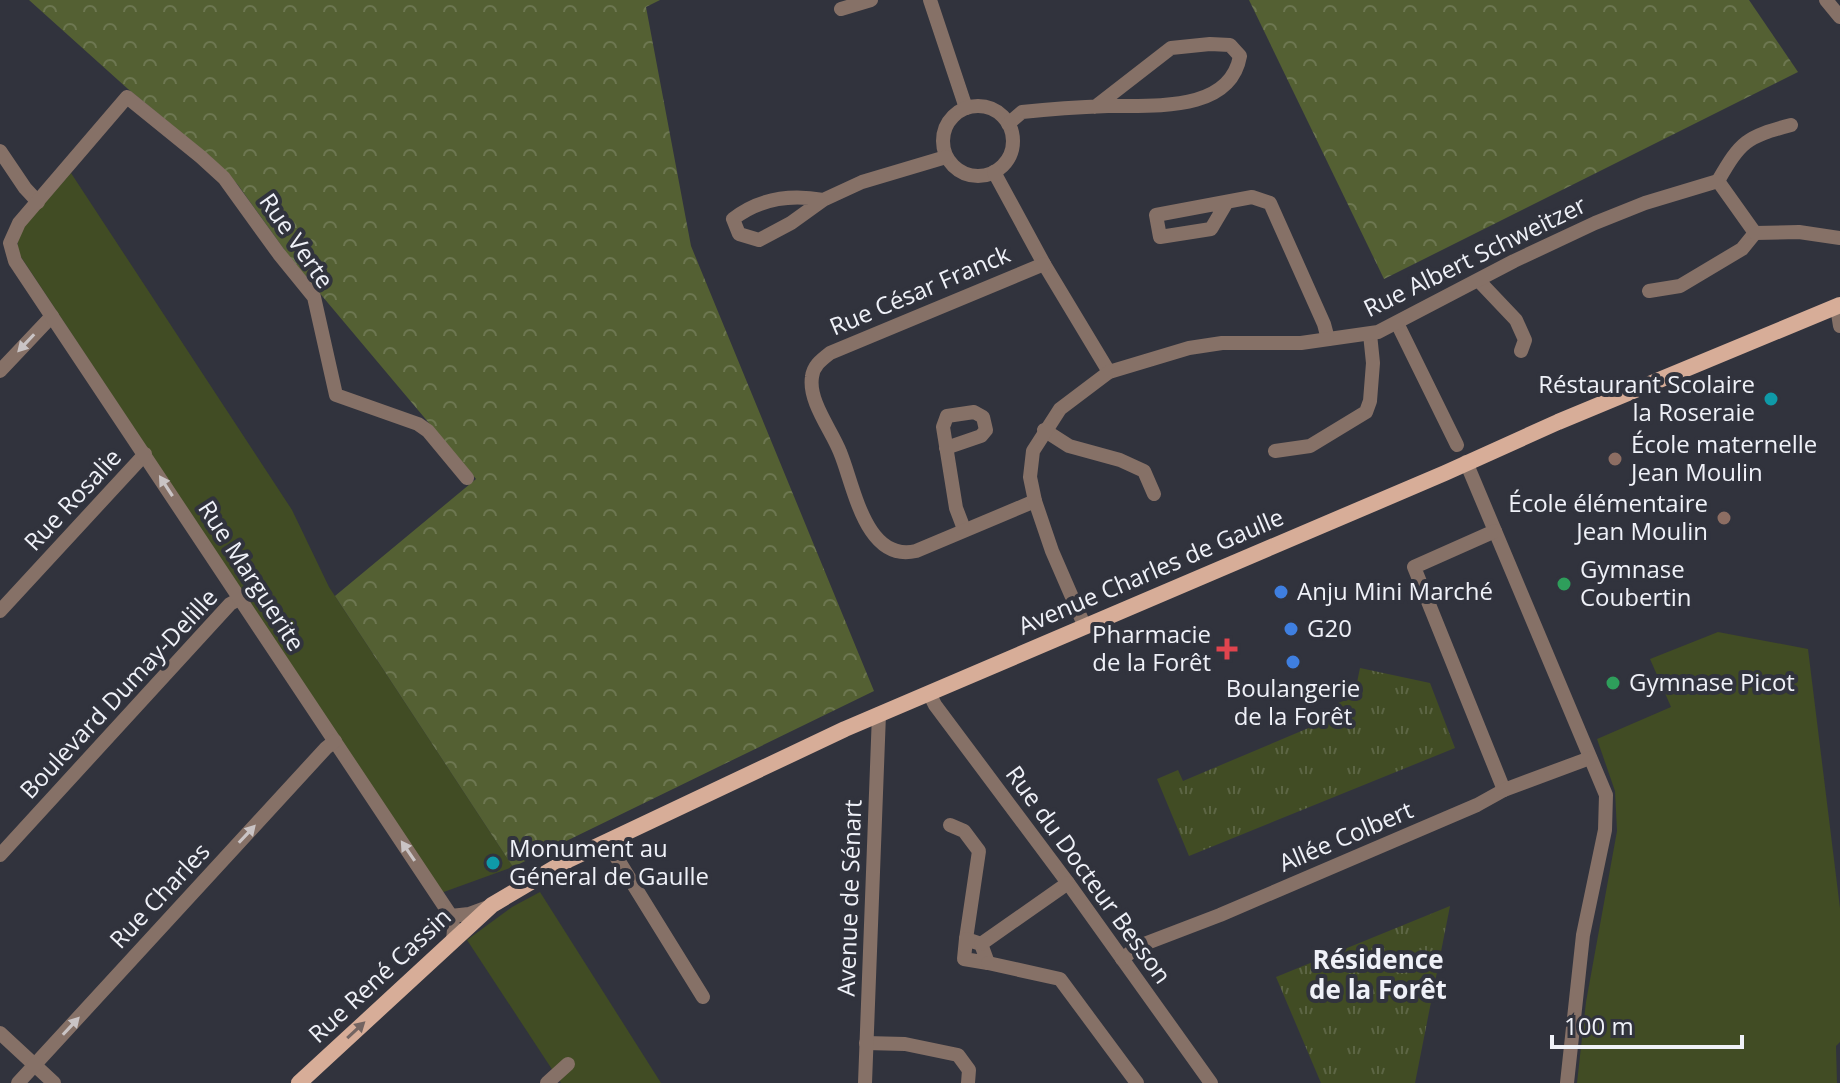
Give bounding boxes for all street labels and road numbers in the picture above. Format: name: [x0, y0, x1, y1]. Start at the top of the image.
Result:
street label: Rue Verte: [252, 186, 342, 294]
street label: Rue Albert Schweitzer: [1358, 187, 1591, 324]
street label: Rue César Franck: [824, 237, 1015, 343]
street label: Rue Rosalie: [16, 441, 128, 557]
street label: Rue Marguerite: [191, 494, 313, 657]
street label: Avenue Charles de Gaulle: [1013, 500, 1288, 642]
street label: Boulevard Dumay-Delille: [12, 581, 224, 805]
street label: Rue du Docteur Besson: [999, 758, 1180, 990]
street label: Allée Colbert: [1273, 793, 1418, 879]
street label: Avenue de Sénart: [829, 799, 868, 997]
street label: Rue Charles: [101, 835, 216, 955]
street label: Rue René Cassin: [300, 900, 458, 1050]

